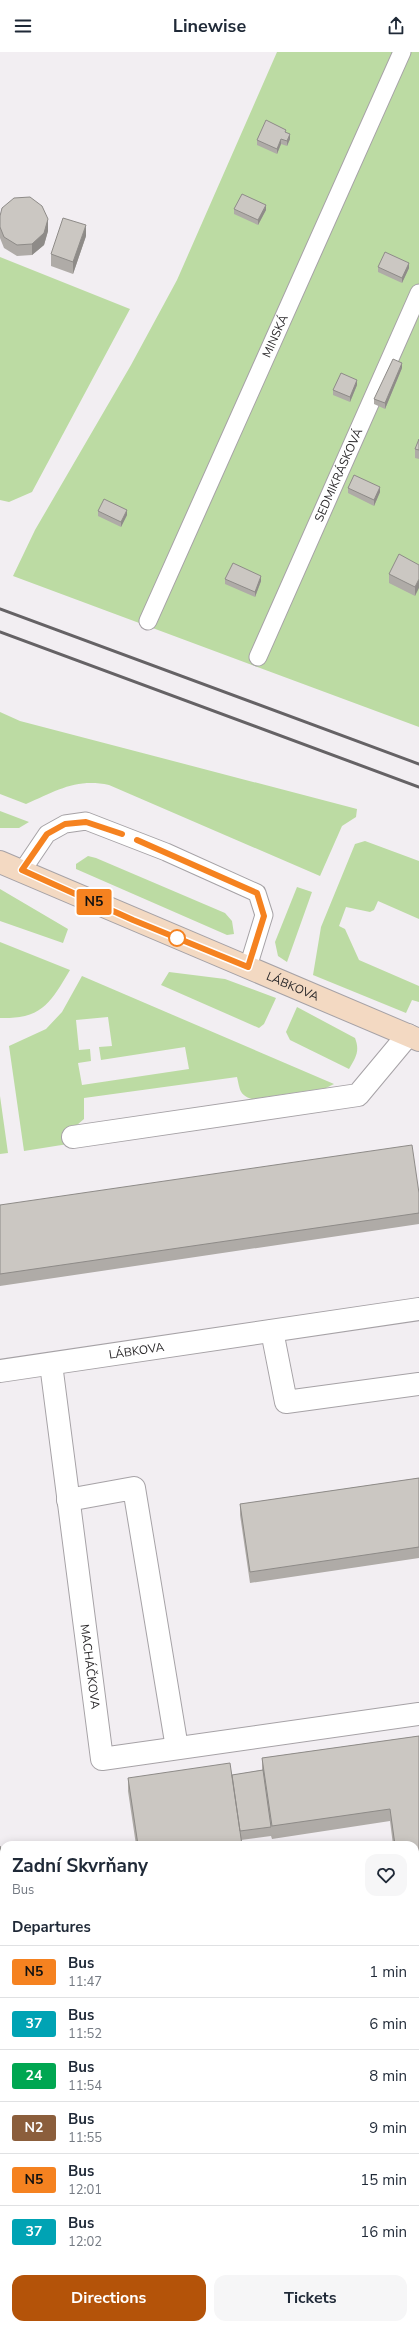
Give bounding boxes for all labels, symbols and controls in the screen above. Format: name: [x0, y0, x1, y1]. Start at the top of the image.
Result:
text: Linewise: [173, 14, 246, 38]
icon: menu: [12, 15, 34, 37]
icon: share: [385, 15, 407, 37]
street label: MINSKÁ: [259, 312, 292, 360]
street label: SEDMIKRÁSKOVÁ: [311, 426, 366, 524]
line badge: N5: [76, 889, 112, 915]
text: N5: [85, 892, 103, 911]
unlabelled marker: [168, 929, 186, 947]
street label: LÁBKOVA: [264, 968, 322, 1005]
street label: LÁBKOVA: [108, 1339, 165, 1363]
street label: MACHÁČKOVA: [77, 1623, 103, 1710]
text: Zadní Skvrňany: [12, 1853, 148, 1879]
button: heart: [365, 1854, 407, 1896]
text: Bus: [12, 1881, 34, 1899]
text: Departures: [12, 1917, 91, 1937]
text: Bus: [68, 1953, 94, 1973]
text: N5: [25, 1962, 43, 1981]
text: 1 min: [369, 1962, 407, 1982]
text: 11:47: [68, 1973, 102, 1991]
text: Bus: [68, 2005, 94, 2025]
text: 37: [26, 2014, 42, 2033]
text: 6 min: [369, 2014, 407, 2034]
text: 11:52: [68, 2025, 102, 2043]
text: Bus: [68, 2057, 94, 2077]
text: 24: [26, 2066, 42, 2085]
text: 8 min: [369, 2066, 407, 2086]
text: 11:54: [68, 2077, 102, 2095]
text: Bus: [68, 2109, 94, 2129]
text: N2: [25, 2118, 43, 2137]
text: 9 min: [369, 2118, 407, 2138]
text: 11:55: [68, 2129, 102, 2147]
text: Bus: [68, 2161, 94, 2181]
text: N5: [25, 2170, 43, 2189]
text: 15 min: [360, 2170, 407, 2190]
text: 12:01: [68, 2181, 102, 2199]
text: Bus: [68, 2213, 94, 2233]
text: 37: [26, 2222, 42, 2241]
text: 16 min: [360, 2222, 407, 2242]
text: 12:02: [68, 2233, 102, 2251]
button: Directions: [12, 2275, 206, 2321]
button: Tickets: [214, 2275, 407, 2321]

